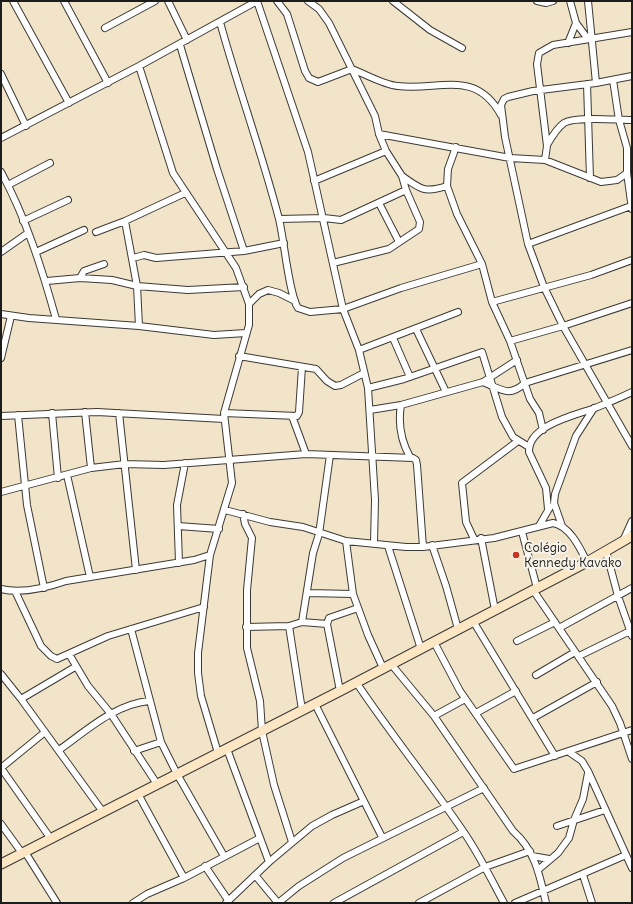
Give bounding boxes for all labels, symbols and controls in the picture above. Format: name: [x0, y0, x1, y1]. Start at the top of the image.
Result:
place label: Colégio Kennedy Kavako: [524, 540, 622, 571]
marker: Colégio Kennedy Kavako: [511, 550, 521, 560]

